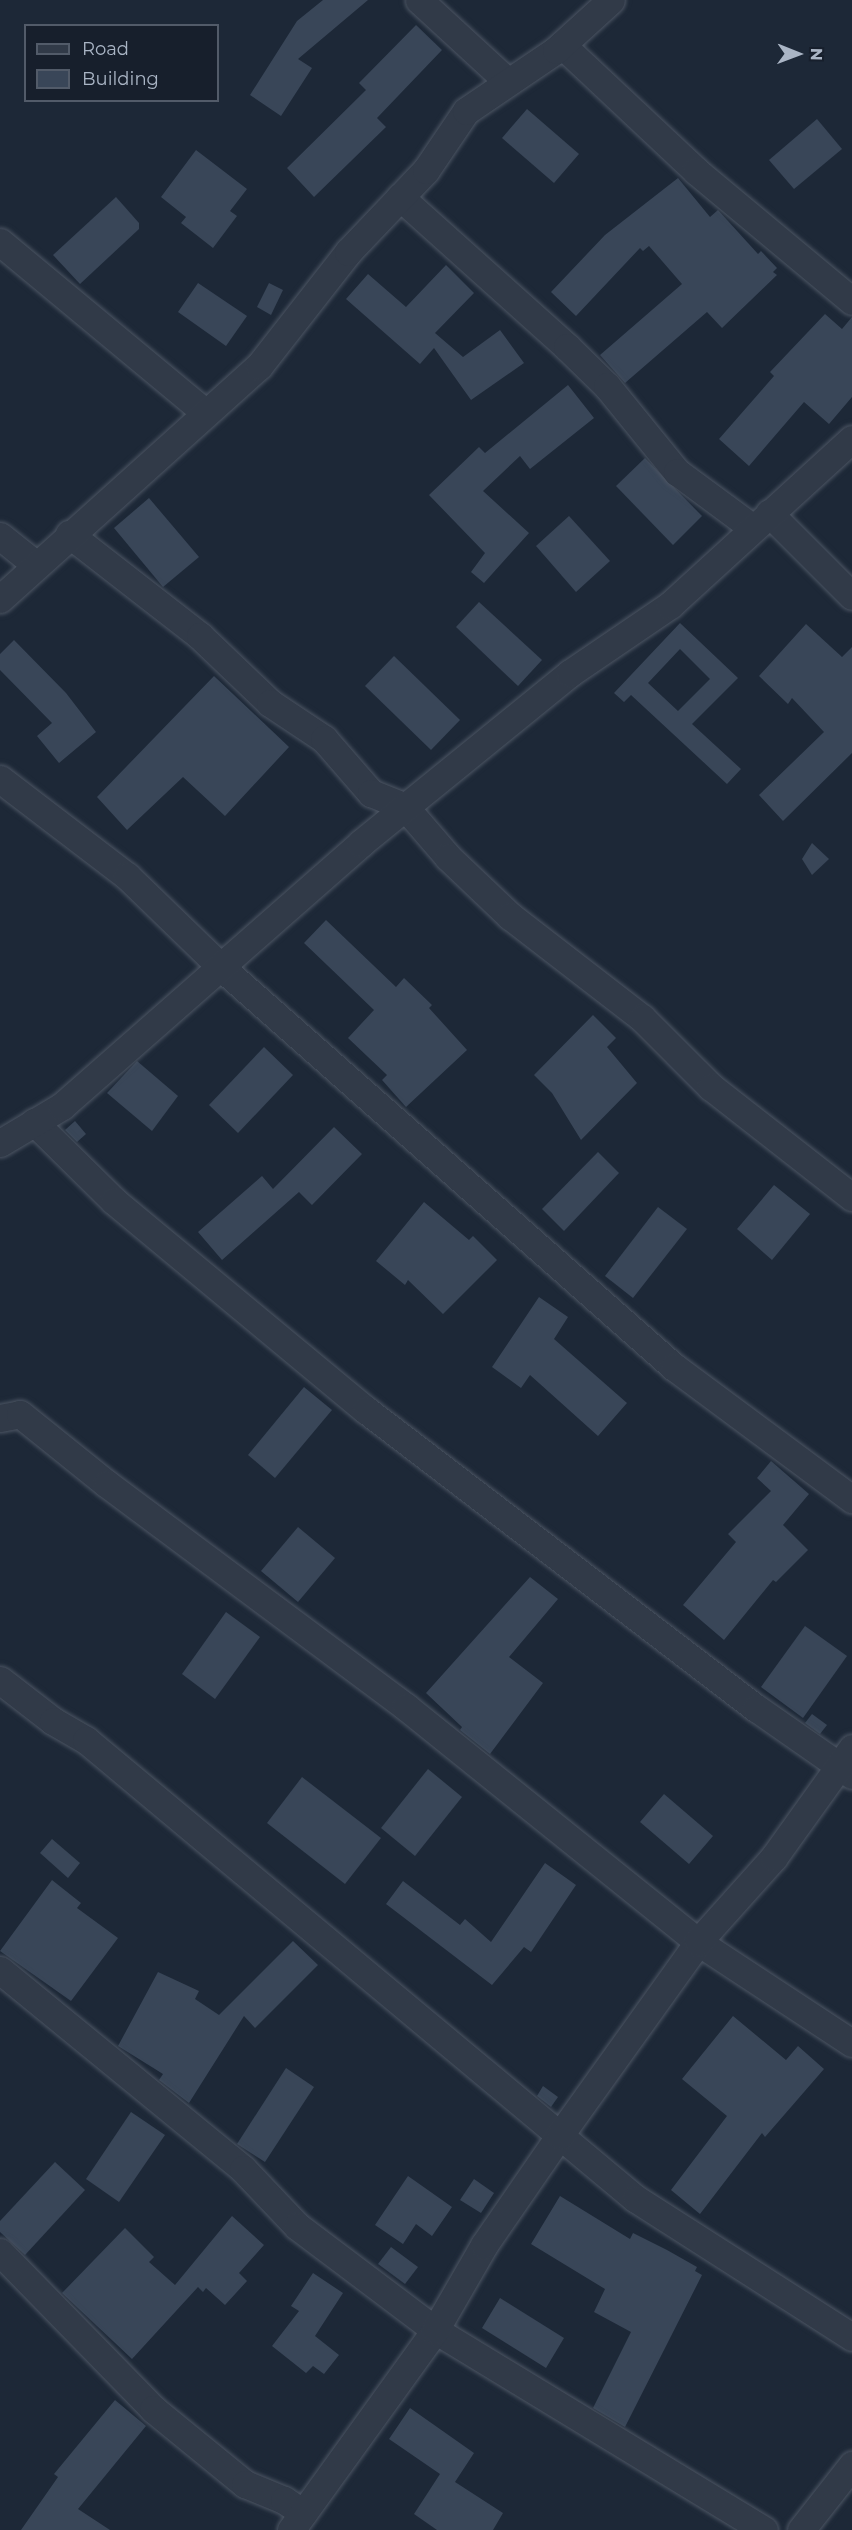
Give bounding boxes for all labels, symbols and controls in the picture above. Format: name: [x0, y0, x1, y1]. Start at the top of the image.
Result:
legend: [24, 24, 219, 102]
north arrow: [768, 24, 828, 84]
text: Road: [82, 38, 129, 60]
text: N: [807, 48, 826, 61]
text: Building: [82, 68, 159, 90]

